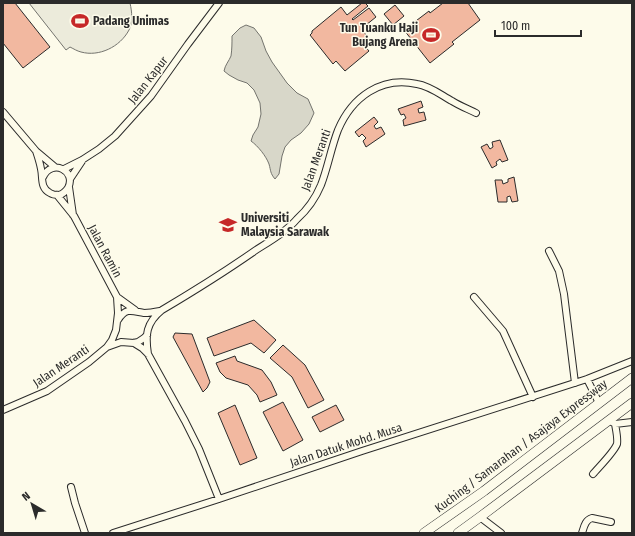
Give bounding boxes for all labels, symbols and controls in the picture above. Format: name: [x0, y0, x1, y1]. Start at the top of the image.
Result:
sports icon: Padang Unimas: [70, 11, 90, 31]
scale bar: [495, 12, 581, 38]
place label: Padang Unimas: [93, 14, 170, 28]
text: 100 m: [501, 19, 530, 33]
place label: Tun Tuanku Haji Bujang Arena: [340, 21, 418, 49]
sports icon: Tun Tuanku Haji Bujang Arena: [421, 25, 441, 45]
street label: Jalan Kapur: [125, 53, 171, 106]
street label: Jalan Meranti: [298, 127, 334, 193]
place label: Universiti Malaysia Sarawak: [241, 211, 330, 239]
school or university icon: Universiti Malaysia Sarawak: [218, 215, 238, 235]
street label: Jalan Ramin: [85, 222, 125, 280]
street label: Jalan Meranti: [30, 342, 92, 390]
street label: Kuching / Samarahan / Asajaya Expressway: [432, 376, 610, 515]
street label: Jalan Datuk Mohd. Musa: [288, 420, 404, 470]
north arrow: [12, 484, 52, 524]
text: N: [20, 489, 33, 504]

